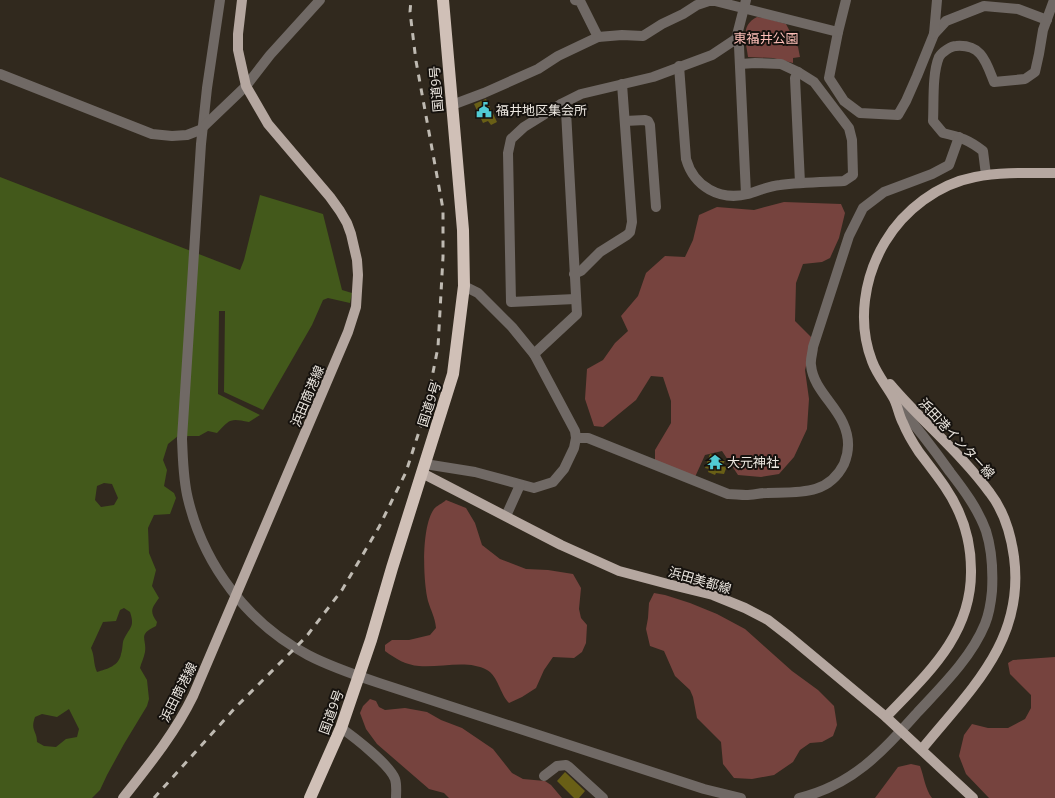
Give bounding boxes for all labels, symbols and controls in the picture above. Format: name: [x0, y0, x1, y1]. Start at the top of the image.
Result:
park label: 東福井公園: [733, 29, 799, 47]
street label: 国道9号: [425, 65, 447, 113]
public building icon: 福井地区集会所: [475, 101, 493, 119]
place label: 福井地区集会所: [496, 101, 587, 119]
street label: 浜田商港線: [286, 363, 328, 429]
street label: 国道9号: [413, 379, 445, 429]
street label: 浜田港インター線: [915, 394, 999, 482]
temple icon: 大元神社: [706, 453, 724, 471]
place label: 大元神社: [727, 453, 779, 471]
street label: 浜田美都線: [666, 562, 734, 598]
street label: 浜田商港線: [155, 659, 201, 725]
street label: 国道9号: [315, 687, 347, 737]

